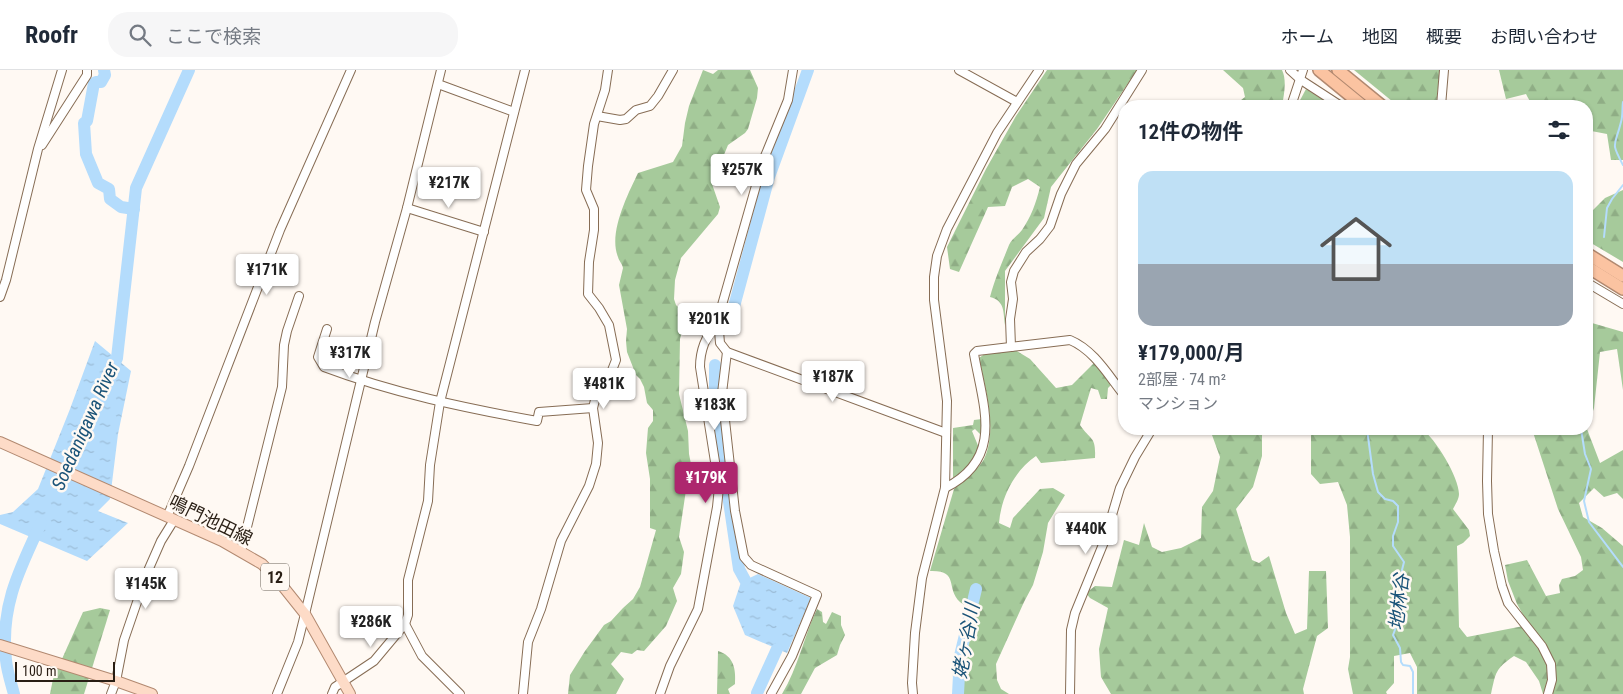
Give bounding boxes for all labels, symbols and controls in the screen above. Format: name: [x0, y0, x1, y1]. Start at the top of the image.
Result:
search box: [108, 12, 458, 57]
text: Roofr: [25, 21, 78, 49]
icon: search: [126, 21, 154, 49]
text: ここで検索: [166, 25, 261, 48]
text: ホーム: [1281, 26, 1334, 47]
text: 地図: [1362, 26, 1398, 47]
text: 概要: [1426, 26, 1462, 47]
text: お問い合わせ: [1490, 26, 1598, 47]
icon: filters: [1545, 116, 1573, 144]
text: 12件の物件: [1138, 120, 1243, 144]
pin: ¥257K: [707, 154, 777, 196]
text: ¥257K: [722, 160, 762, 179]
pin: ¥217K: [414, 166, 484, 209]
text: ¥217K: [429, 173, 469, 192]
icon: home: [1311, 204, 1401, 294]
pin: ¥171K: [232, 254, 302, 296]
text: ¥171K: [247, 260, 287, 279]
pin: ¥201K: [674, 302, 744, 345]
text: ¥201K: [689, 309, 729, 328]
pin: ¥317K: [315, 336, 385, 379]
text: ¥179,000/月: [1138, 341, 1245, 365]
text: ¥317K: [330, 343, 370, 362]
water label: Soedanigawa River: [46, 358, 124, 494]
pin: ¥187K: [798, 360, 868, 403]
text: ¥187K: [813, 367, 853, 386]
pin: ¥481K: [569, 368, 639, 410]
text: 2部屋 · 74 m²: [1138, 370, 1226, 389]
text: ¥481K: [584, 374, 624, 393]
pin: ¥183K: [680, 388, 750, 431]
text: マンション: [1138, 394, 1218, 413]
text: ¥183K: [695, 395, 735, 414]
pin: ¥179K: [671, 462, 741, 504]
text: ¥179K: [686, 468, 726, 487]
street label: 鳴門池田線: [166, 491, 256, 549]
pin: ¥440K: [1051, 512, 1121, 555]
text: ¥440K: [1066, 519, 1106, 538]
road number: 12: [261, 564, 289, 590]
pin: ¥145K: [111, 568, 181, 610]
water label: 地林谷: [1385, 570, 1414, 632]
text: ¥145K: [126, 574, 166, 593]
water label: 姥ヶ谷川: [948, 600, 984, 680]
pin: ¥286K: [336, 606, 406, 648]
text: ¥286K: [351, 612, 391, 631]
scale bar: [15, 659, 115, 682]
text: 100 m: [22, 663, 57, 679]

